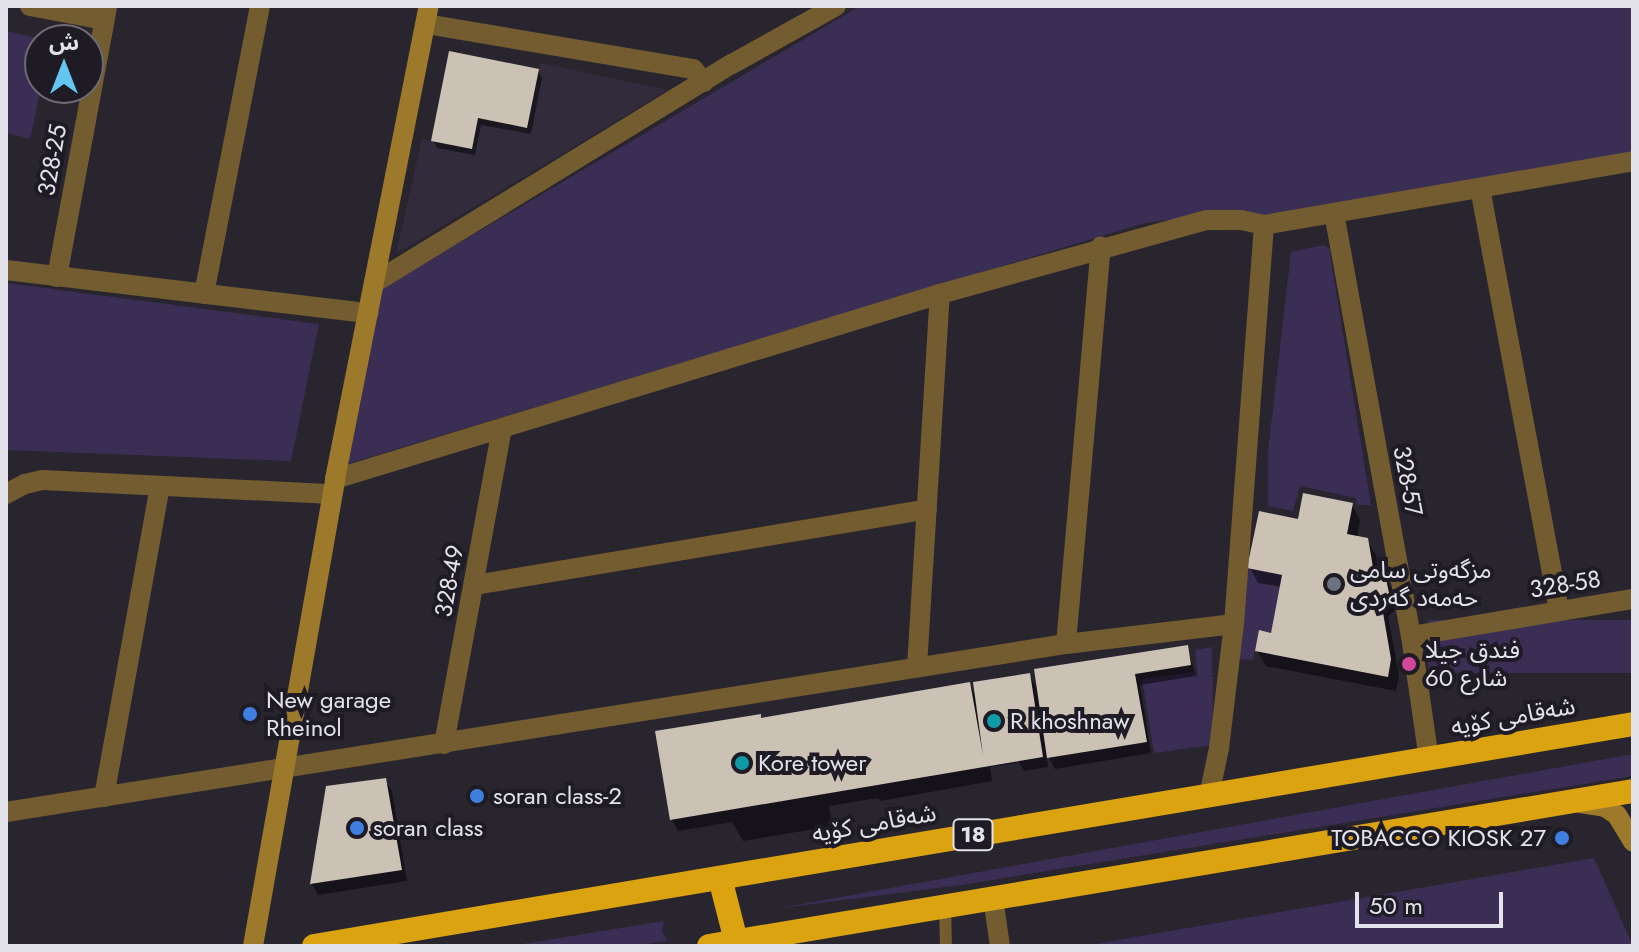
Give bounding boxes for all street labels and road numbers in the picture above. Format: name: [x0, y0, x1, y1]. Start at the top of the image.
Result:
street label: 328-25: [32, 122, 72, 198]
street label: 328-57: [1387, 443, 1429, 519]
street label: 328-49: [429, 543, 469, 619]
street label: 328-58: [1527, 564, 1603, 604]
street label: شەقامی کۆیە: [1449, 691, 1577, 741]
street label: شەقامی کۆیە: [810, 798, 938, 848]
road number: 18: [951, 817, 995, 853]

